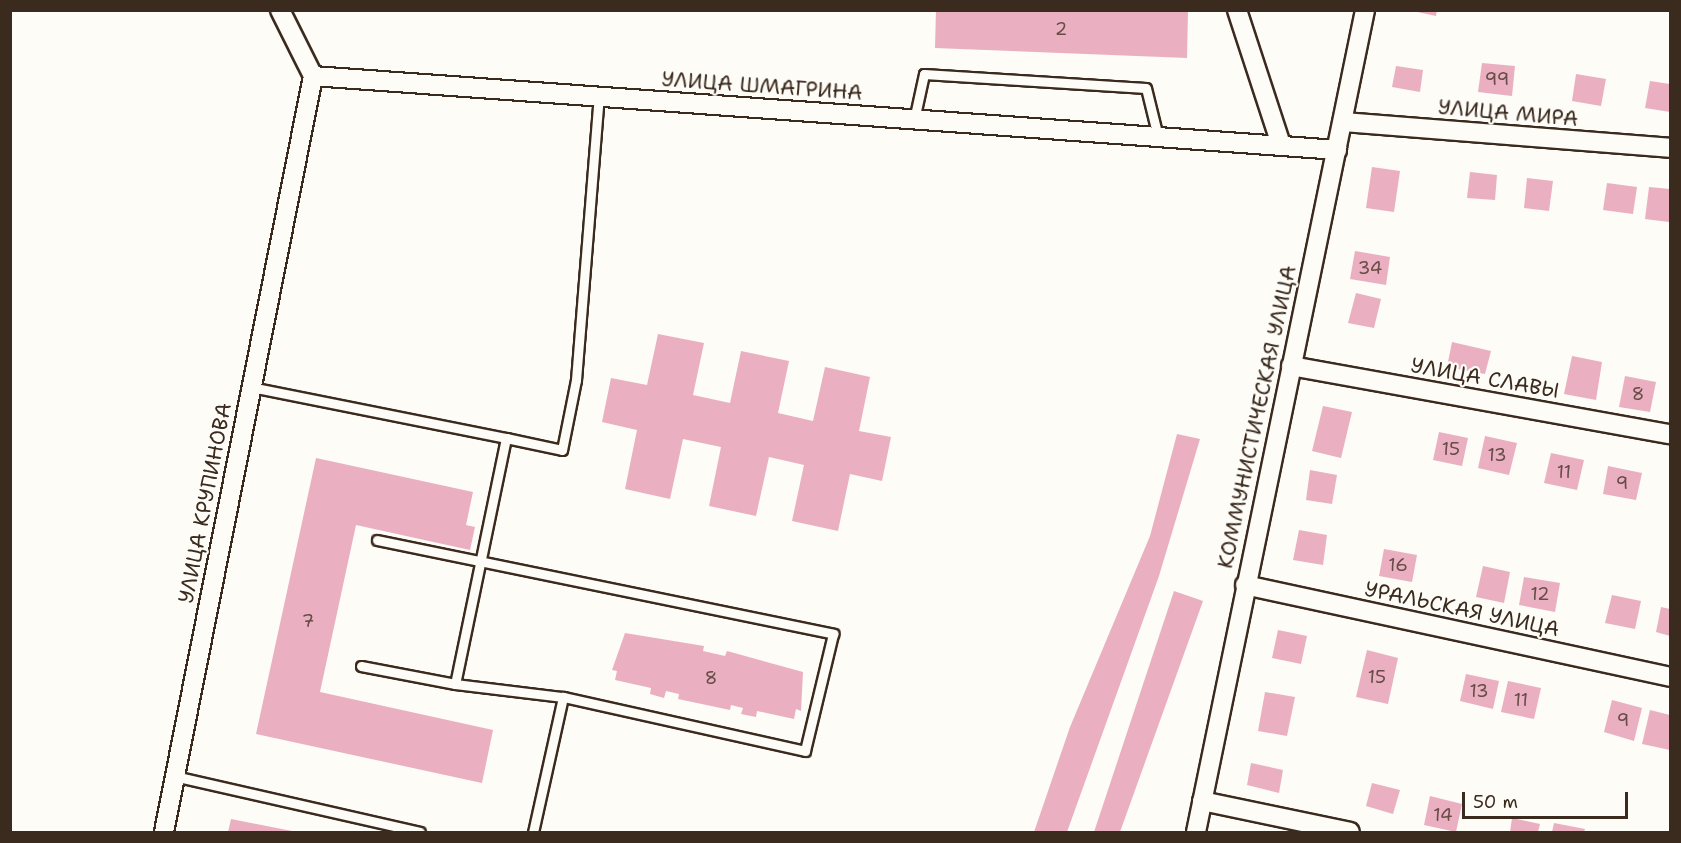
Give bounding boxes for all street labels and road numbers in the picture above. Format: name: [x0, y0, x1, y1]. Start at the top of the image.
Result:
street label: УЛИЦА ШМАГРИНА: [661, 66, 863, 106]
street label: УЛИЦА МИРА: [1437, 94, 1579, 132]
street label: КОММУНИСТИЧЕСКАЯ УЛИЦА: [1213, 263, 1301, 571]
street label: УЛИЦА СЛАВЫ: [1409, 353, 1561, 403]
street label: УЛИЦА КРУПИНОВА: [173, 401, 237, 605]
street label: УРАЛЬСКАЯ УЛИЦА: [1362, 576, 1562, 642]

